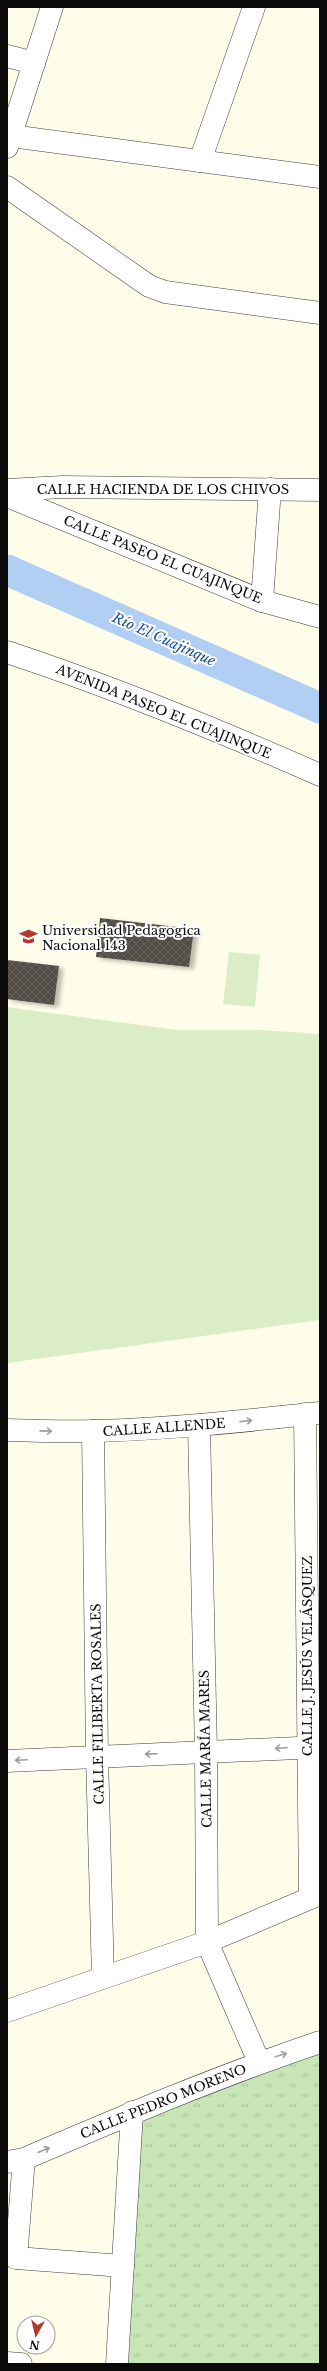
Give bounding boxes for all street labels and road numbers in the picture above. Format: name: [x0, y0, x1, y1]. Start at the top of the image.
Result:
street label: CALLE HACIENDA DE LOS CHIVOS: [37, 481, 289, 498]
street label: CALLE PASEO EL CUAJINQUE: [61, 512, 265, 607]
street label: AVENIDA PASEO EL CUAJINQUE: [53, 660, 274, 762]
street label: CALLE ALLENDE: [102, 1415, 226, 1440]
street label: CALLE J. JESÚS VELÁSQUEZ: [299, 1556, 316, 1756]
street label: CALLE FILIBERTA ROSALES: [87, 1603, 108, 1805]
street label: CALLE MARÍA MARES: [196, 1670, 215, 1828]
street label: CALLE PEDRO MORENO: [78, 2060, 249, 2143]

